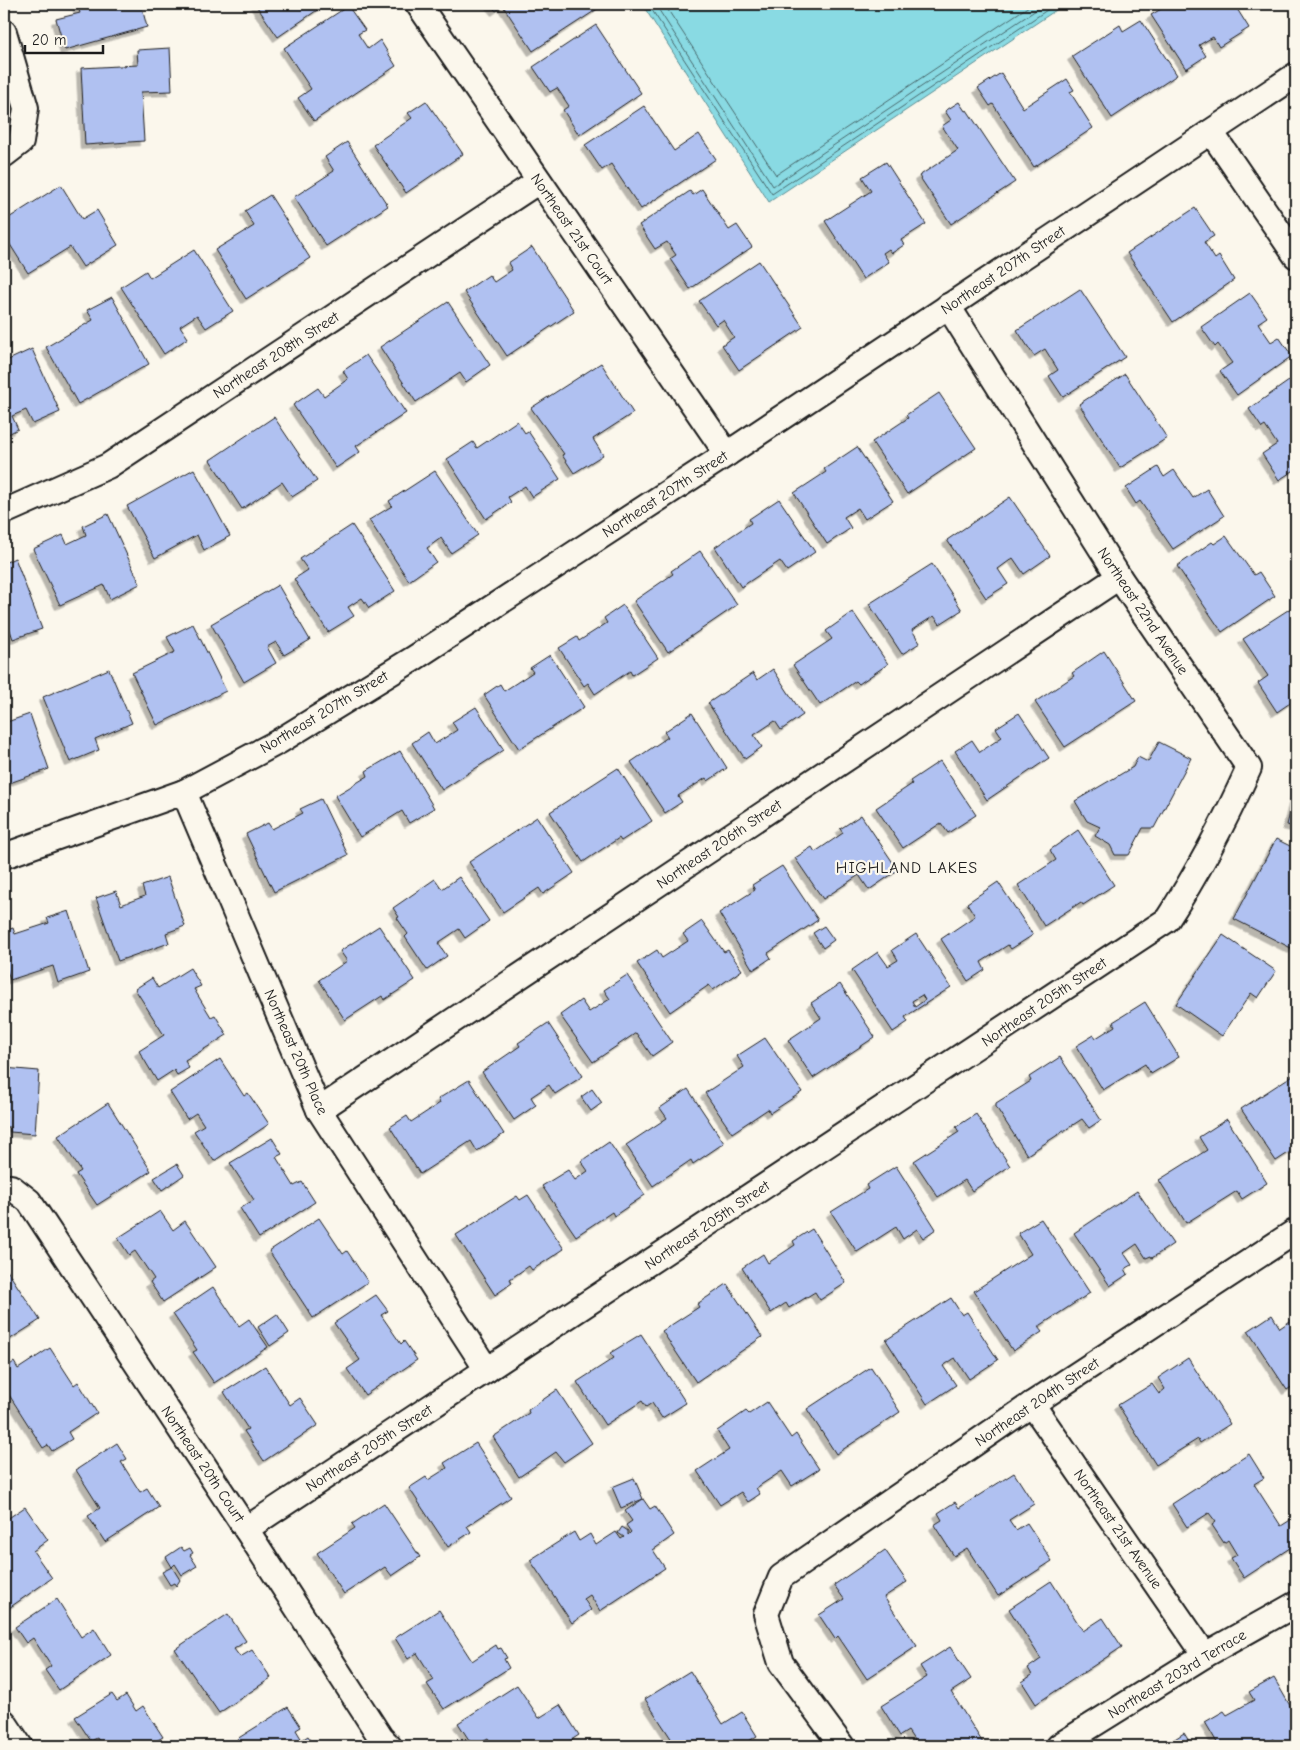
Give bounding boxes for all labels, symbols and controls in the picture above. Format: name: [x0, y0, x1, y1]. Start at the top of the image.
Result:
scale bar: [25, 22, 102, 54]
text: 20 m: [32, 31, 66, 49]
street label: Northeast 21st Court: [527, 170, 617, 289]
street label: Northeast 207th Street: [937, 221, 1069, 318]
street label: Northeast 208th Street: [210, 307, 343, 402]
street label: Northeast 207th Street: [599, 446, 732, 541]
street label: Northeast 22nd Avenue: [1094, 544, 1193, 678]
street label: Northeast 207th Street: [257, 666, 392, 757]
street label: Northeast 206th Street: [653, 795, 786, 893]
district label: HIGHLAND LAKES: [836, 859, 978, 877]
street label: Northeast 205th Street: [978, 953, 1111, 1051]
street label: Northeast 20th Place: [260, 986, 332, 1118]
street label: Northeast 205th Street: [641, 1176, 774, 1274]
street label: Northeast 204th Street: [971, 1353, 1103, 1450]
street label: Northeast 205th Street: [302, 1400, 436, 1496]
street label: Northeast 20th Court: [157, 1402, 249, 1526]
street label: Northeast 21st Avenue: [1070, 1466, 1166, 1593]
street label: Northeast 203rd Terrace: [1105, 1625, 1250, 1722]

